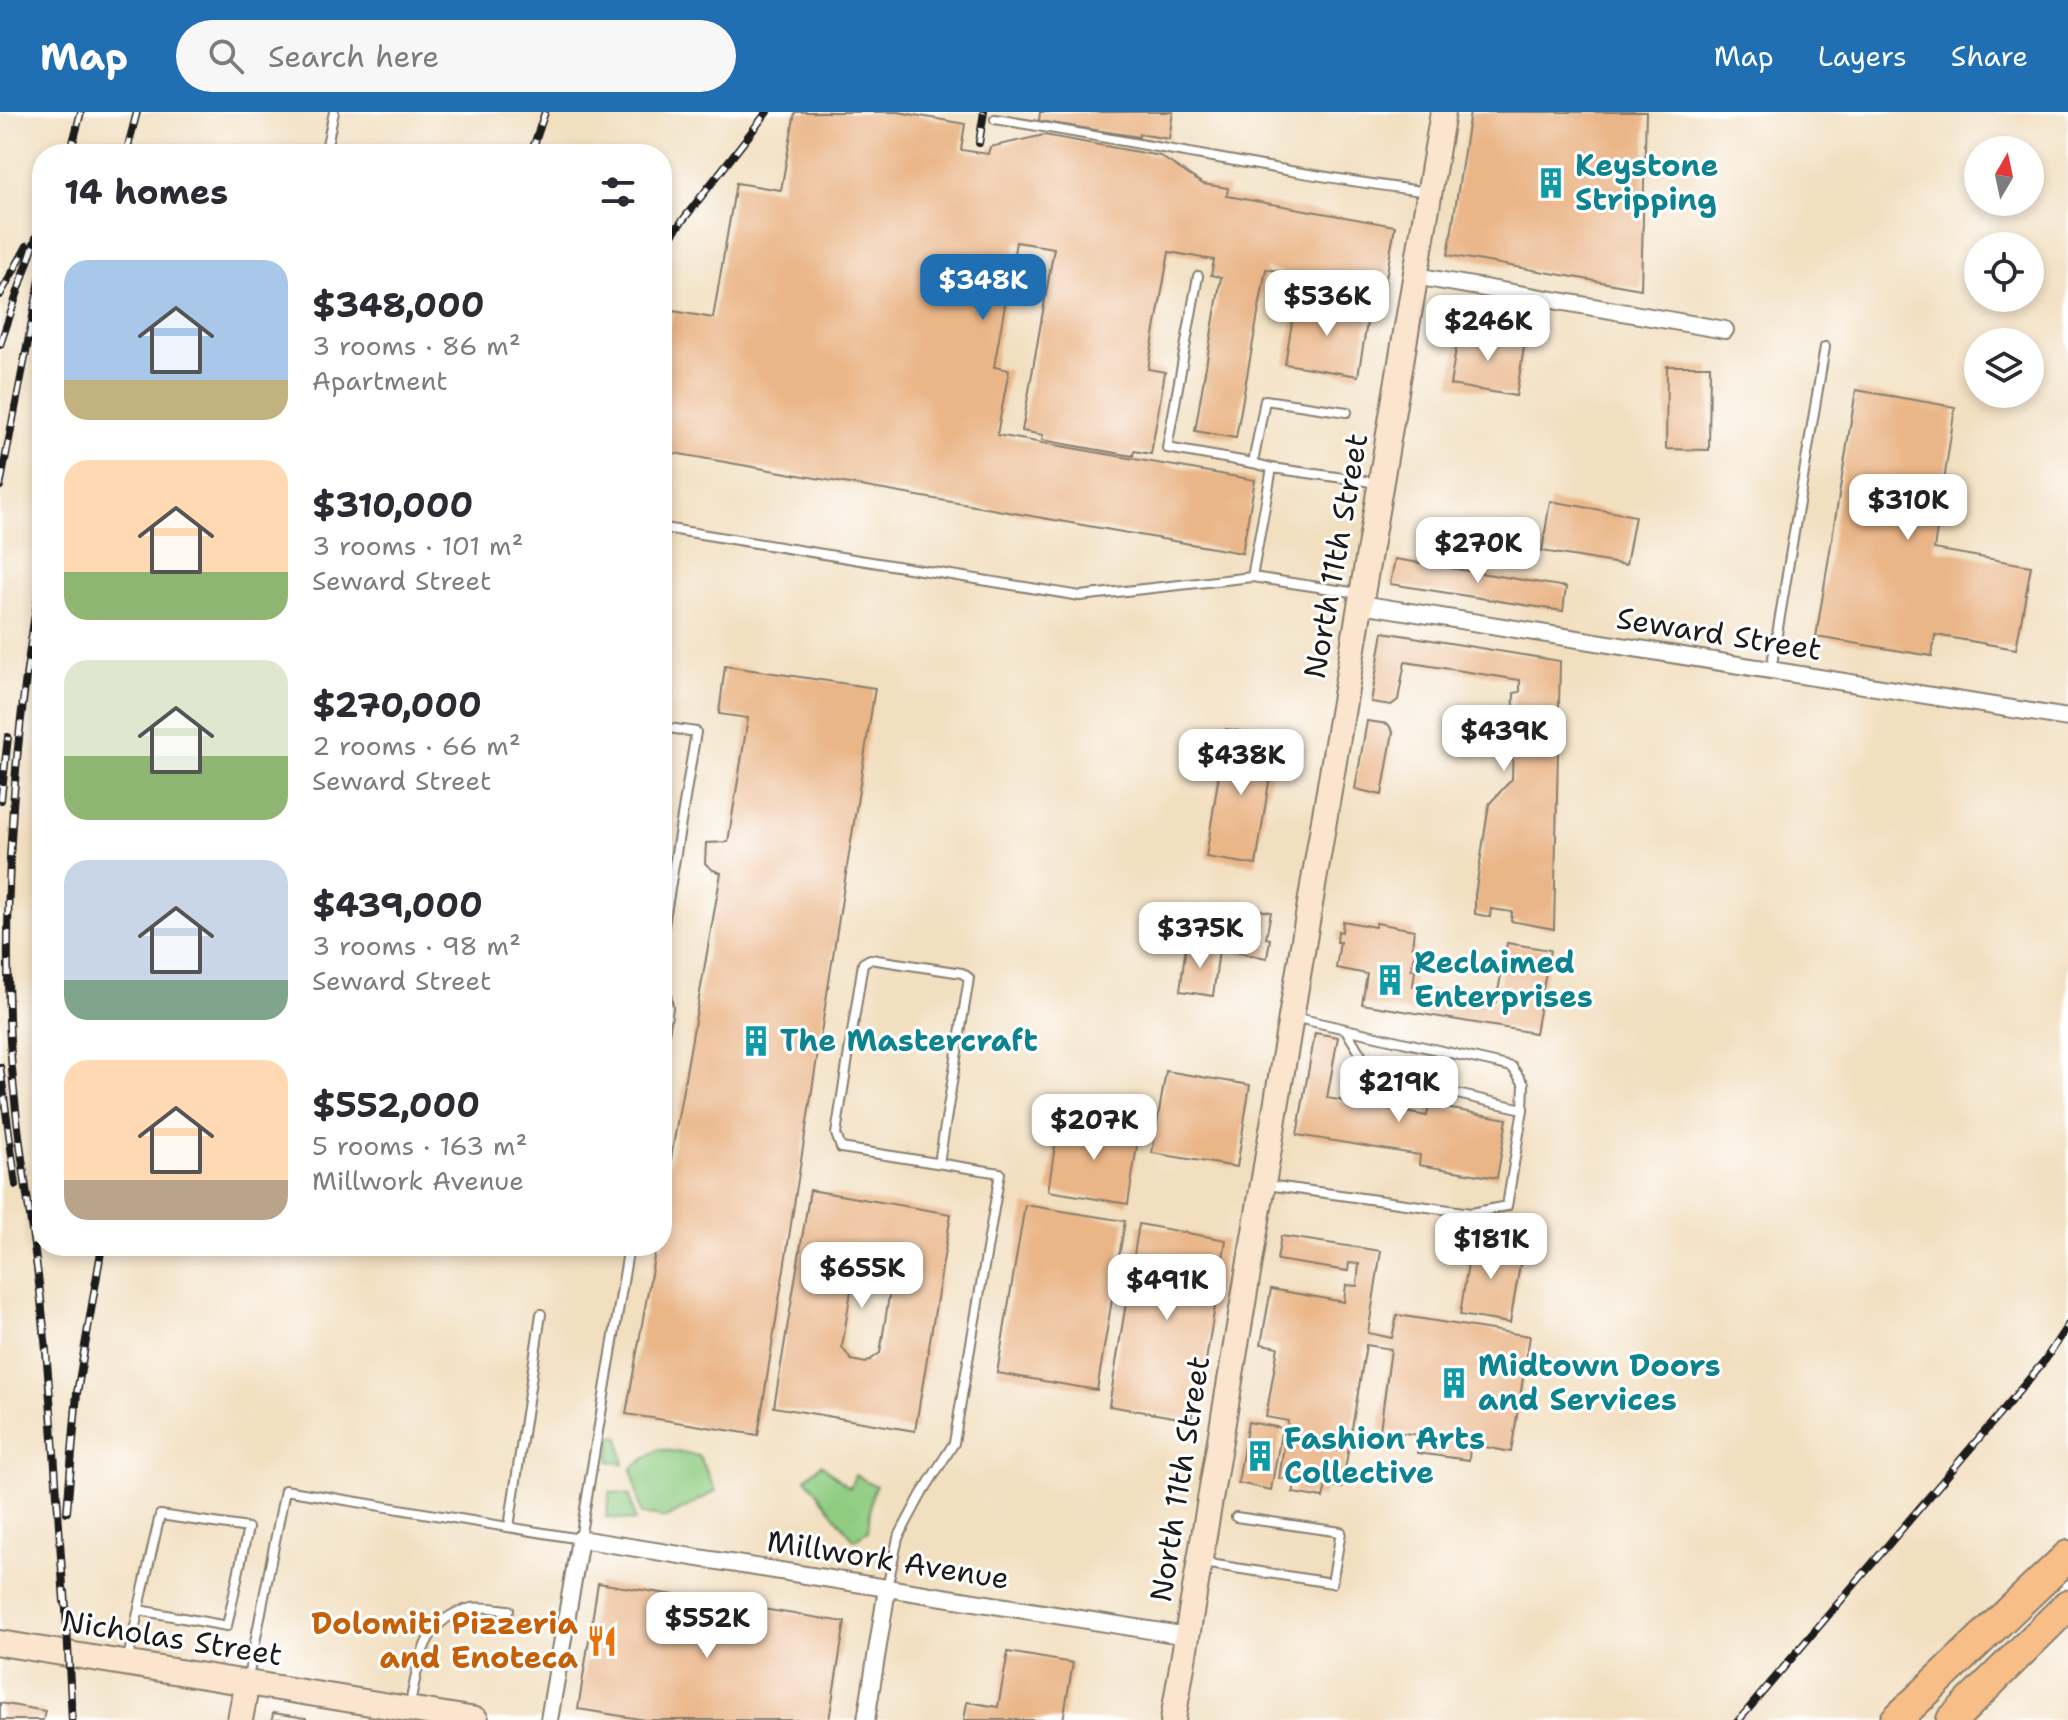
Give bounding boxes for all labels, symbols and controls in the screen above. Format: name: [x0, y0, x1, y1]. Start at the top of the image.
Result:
search box: [176, 20, 736, 92]
text: Map: [40, 31, 128, 82]
icon: search: [204, 34, 248, 78]
text: Search here: [268, 36, 439, 77]
text: Map: [1714, 37, 1774, 75]
text: Layers: [1818, 37, 1907, 75]
text: Share: [1951, 37, 2028, 75]
north arrow: [1964, 136, 2044, 216]
map controls: [1964, 136, 2044, 408]
place label: Keystone Stripping: [1575, 145, 1719, 220]
building icon: Keystone Stripping: [1534, 166, 1568, 200]
text: 14 homes: [64, 169, 228, 215]
icon: filters: [596, 170, 640, 214]
button: locate: [1964, 232, 2044, 312]
pin: $348K: [927, 254, 1039, 322]
text: $348K: [938, 262, 1028, 297]
pin: $536K: [1271, 270, 1383, 338]
text: $536K: [1283, 278, 1371, 313]
text: $348,000: [312, 282, 485, 328]
icon: home: [128, 292, 224, 388]
pin: $246K: [1432, 295, 1544, 363]
text: $246K: [1444, 303, 1532, 338]
text: 3 rooms · 86 m²: [312, 328, 521, 363]
button: layers: [1964, 328, 2044, 408]
text: Apartment: [312, 363, 448, 398]
street label: North 11th Street: [1294, 430, 1377, 682]
pin: $310K: [1852, 474, 1964, 542]
text: $310,000: [312, 482, 473, 528]
text: $310K: [1867, 482, 1949, 517]
icon: home: [128, 492, 224, 588]
pin: $270K: [1422, 517, 1534, 585]
text: $270K: [1434, 525, 1522, 560]
text: 3 rooms · 101 m²: [312, 528, 523, 563]
text: Seward Street: [312, 563, 491, 598]
street label: Seward Street: [1614, 597, 1824, 670]
text: $270,000: [312, 682, 482, 728]
icon: home: [128, 692, 224, 788]
pin: $439K: [1448, 705, 1560, 773]
text: $439K: [1460, 713, 1548, 748]
text: 2 rooms · 66 m²: [312, 728, 521, 763]
pin: $438K: [1185, 729, 1297, 797]
text: $438K: [1197, 737, 1285, 772]
text: Seward Street: [312, 763, 491, 798]
text: $439,000: [312, 882, 483, 928]
icon: home: [128, 892, 224, 988]
pin: $375K: [1144, 902, 1256, 970]
text: $375K: [1157, 910, 1243, 945]
text: 3 rooms · 98 m²: [312, 928, 521, 963]
place label: Reclaimed Enterprises: [1414, 942, 1593, 1017]
text: Seward Street: [312, 963, 491, 998]
building icon: Reclaimed Enterprises: [1373, 963, 1407, 997]
place label: The Mastercraft: [780, 1020, 1038, 1061]
building icon: The Mastercraft: [739, 1024, 773, 1058]
pin: $219K: [1343, 1056, 1455, 1124]
text: $219K: [1358, 1064, 1440, 1099]
text: $552,000: [312, 1082, 480, 1128]
icon: home: [128, 1092, 224, 1188]
pin: $207K: [1038, 1094, 1150, 1162]
text: $207K: [1050, 1102, 1138, 1137]
text: 5 rooms · 163 m²: [312, 1128, 527, 1163]
text: Millwork Avenue: [312, 1163, 524, 1198]
pin: $181K: [1435, 1213, 1547, 1281]
text: $181K: [1453, 1221, 1529, 1256]
pin: $655K: [806, 1242, 918, 1310]
text: $655K: [819, 1250, 905, 1285]
pin: $491K: [1111, 1254, 1223, 1322]
text: $491K: [1126, 1262, 1208, 1297]
place label: Midtown Doors and Services: [1478, 1345, 1720, 1420]
street label: North 11th Street: [1140, 1353, 1219, 1605]
building icon: Midtown Doors and Services: [1437, 1366, 1471, 1400]
place label: Fashion Arts Collective: [1284, 1418, 1485, 1493]
building icon: Fashion Arts Collective: [1243, 1439, 1277, 1473]
street label: Millwork Avenue: [764, 1520, 1012, 1599]
pin: $552K: [651, 1592, 763, 1660]
street label: Nicholas Street: [59, 1600, 285, 1675]
text: $552K: [664, 1600, 750, 1635]
place label: Dolomiti Pizzeria and Enoteca: [311, 1603, 579, 1678]
restaurant icon: Dolomiti Pizzeria and Enoteca: [585, 1624, 619, 1658]

